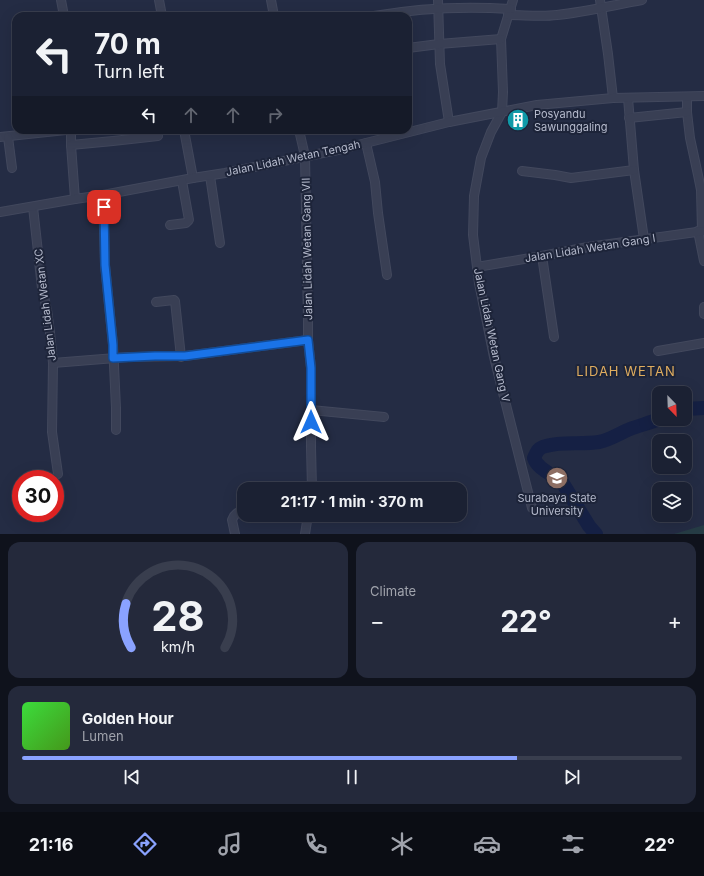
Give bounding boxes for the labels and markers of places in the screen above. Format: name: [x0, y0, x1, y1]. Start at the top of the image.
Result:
building icon: Posyandu Sawunggaling: [505, 107, 531, 133]
place label: Posyandu Sawunggaling: [534, 107, 607, 134]
pin: [87, 190, 121, 224]
school or university icon: Surabaya State University: [544, 465, 570, 491]
place label: Surabaya State University: [518, 491, 596, 518]

